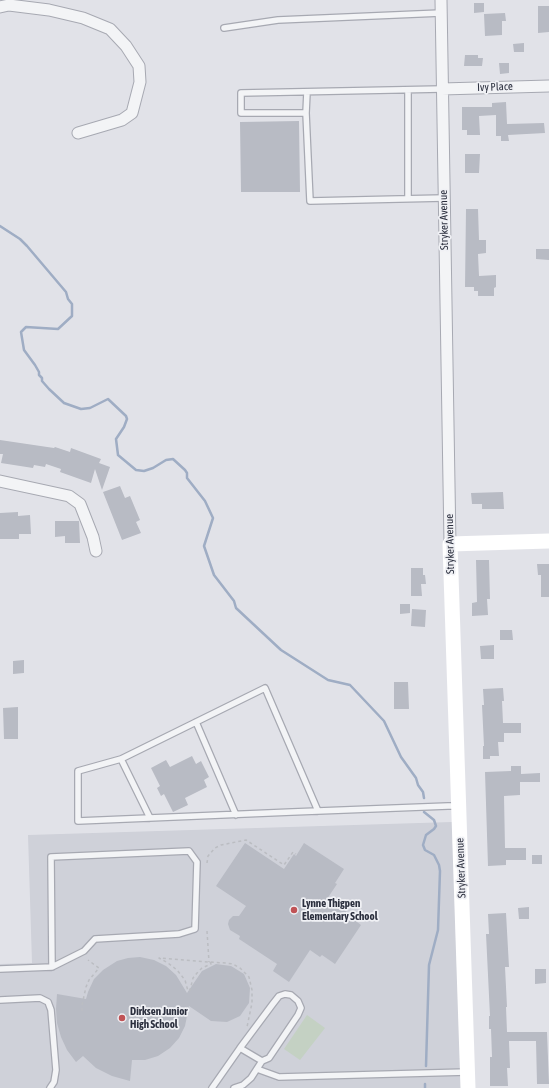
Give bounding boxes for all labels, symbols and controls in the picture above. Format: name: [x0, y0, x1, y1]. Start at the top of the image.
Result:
street label: Ivy Place: [477, 80, 513, 94]
street label: Stryker Avenue: [437, 190, 451, 250]
street label: Stryker Avenue: [443, 514, 457, 574]
street label: Stryker Avenue: [453, 838, 469, 898]
place label: Lynne Thigpen Elementary School: [302, 897, 378, 923]
marker: Lynne Thigpen Elementary School: [289, 905, 299, 915]
place label: Dirksen Junior High School: [130, 1005, 188, 1031]
marker: Dirksen Junior High School: [117, 1013, 127, 1023]

